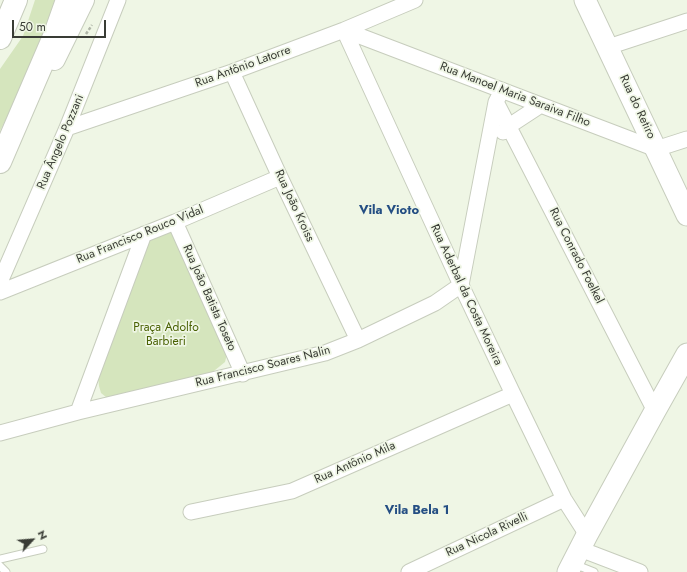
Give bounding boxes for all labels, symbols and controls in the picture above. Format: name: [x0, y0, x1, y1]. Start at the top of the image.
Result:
scale bar: [14, 12, 108, 38]
text: 50 m: [19, 18, 46, 36]
street label: Rua Antônio Latorre: [193, 43, 293, 91]
street label: Rua Manoel Maria Saraiva Filho: [438, 60, 592, 130]
street label: Rua do Retiro: [616, 73, 658, 141]
street label: Rua Ângelo Pozzani: [34, 92, 88, 192]
street label: Rua João Kroiss: [271, 168, 317, 244]
street label: Rua Francisco Rouco Vidal: [74, 203, 206, 267]
district label: Vila Vioto: [359, 203, 419, 219]
street label: Rua Conrado Foelkel: [546, 206, 606, 306]
street label: Rua Aderbal da Costa Moreira: [427, 222, 505, 368]
street label: Rua João Batista Toseto: [179, 243, 239, 353]
park label: Praça Adolfo Barbieri: [133, 321, 199, 349]
street label: Rua Francisco Soares Nalin: [194, 343, 332, 391]
street label: Rua Antônio Mila: [312, 439, 398, 487]
district label: Vila Bela 1: [385, 503, 449, 519]
street label: Rua Nicola Rivelli: [444, 510, 530, 560]
north arrow: [12, 520, 52, 560]
text: N: [34, 527, 52, 542]

